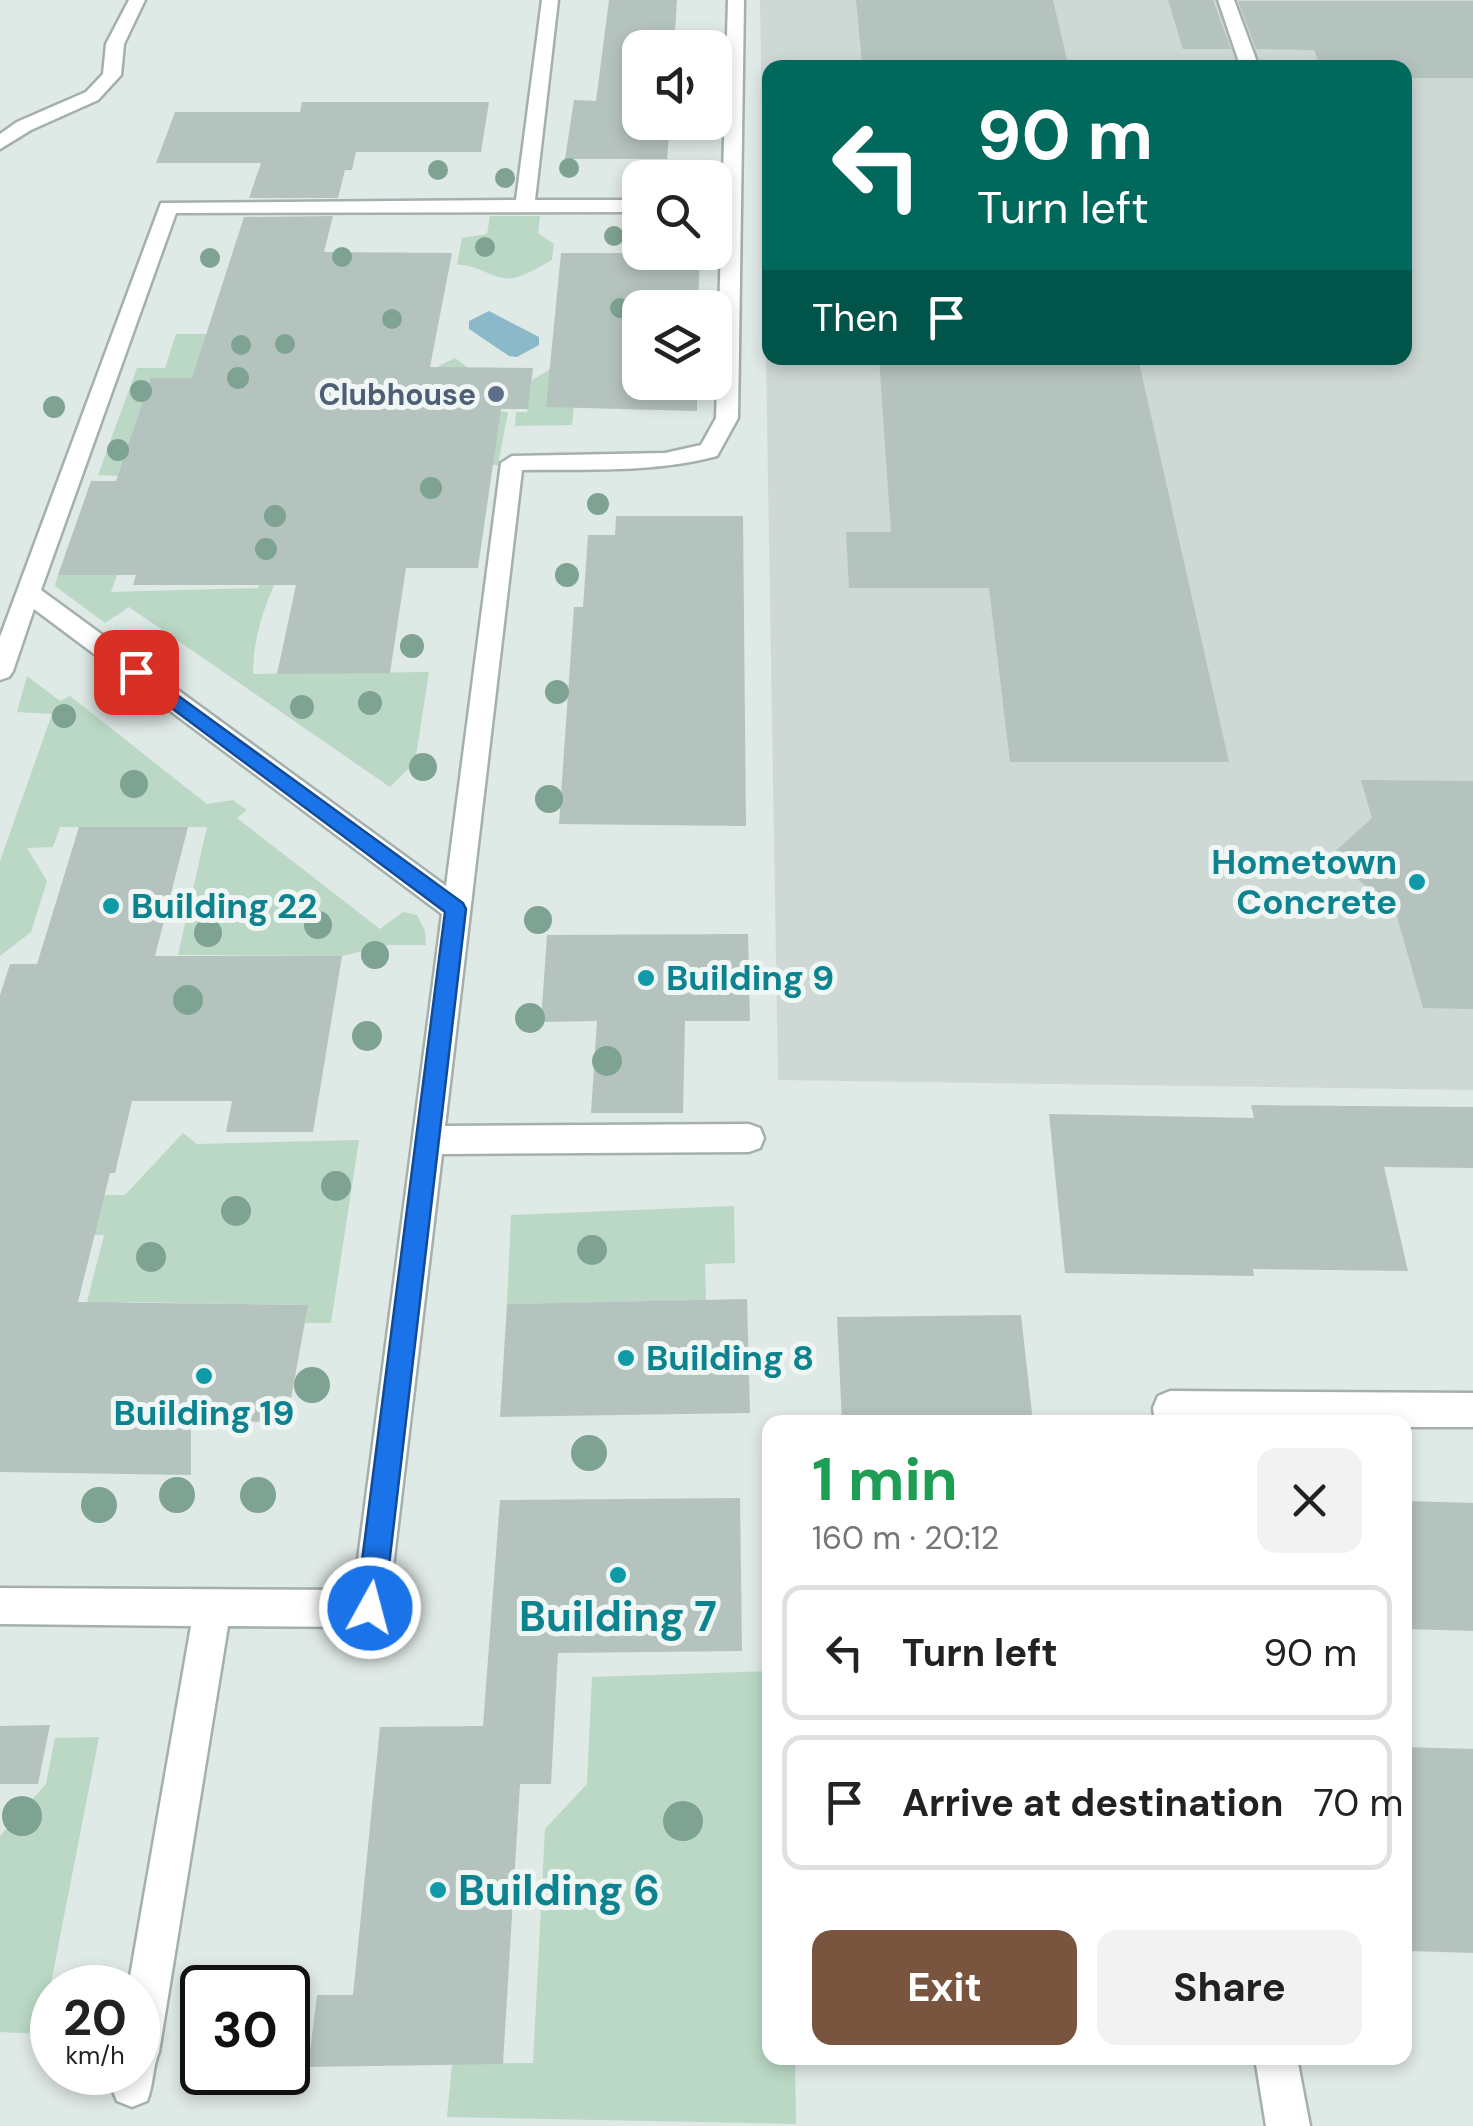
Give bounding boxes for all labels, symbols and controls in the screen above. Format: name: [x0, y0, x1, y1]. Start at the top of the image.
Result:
map controls: [622, 30, 732, 400]
button: sound: [622, 30, 732, 140]
text: 90 m: [977, 90, 1153, 181]
icon: left: [812, 100, 942, 230]
button: search: [622, 160, 732, 270]
text: Turn left: [977, 178, 1149, 237]
button: layers: [622, 290, 732, 400]
icon: arrive: [919, 290, 974, 345]
text: Then: [812, 293, 899, 343]
place label: Clubhouse: [318, 375, 476, 414]
marker: Clubhouse: [485, 383, 507, 405]
pin: [94, 630, 179, 715]
icon: arrive: [109, 645, 164, 700]
place label: Hometown Concrete: [1211, 839, 1397, 925]
marker: Hometown Concrete: [1406, 871, 1428, 893]
place label: Building 22: [131, 883, 317, 929]
marker: Building 22: [100, 895, 122, 917]
place label: Building 9: [666, 955, 834, 1001]
marker: Building 9: [635, 967, 657, 989]
place label: Building 8: [646, 1335, 814, 1381]
marker: Building 8: [615, 1347, 637, 1369]
marker: Building 19: [193, 1365, 215, 1387]
place label: Building 19: [114, 1390, 295, 1436]
text: 1 min: [812, 1440, 958, 1519]
button: close: [1257, 1448, 1362, 1553]
text: 160 m · 20:12: [812, 1517, 999, 1559]
position arrow: [318, 1556, 422, 1660]
marker: Building 7: [607, 1564, 629, 1586]
place label: Building 7: [519, 1589, 717, 1644]
icon: left: [817, 1625, 872, 1680]
text: Turn left: [902, 1628, 1058, 1678]
text: 90 m: [1263, 1628, 1357, 1678]
icon: arrive: [817, 1775, 872, 1830]
text: Arrive at destination: [902, 1778, 1284, 1828]
text: 70 m: [1314, 1778, 1403, 1828]
place label: Building 6: [458, 1863, 660, 1918]
marker: Building 6: [427, 1879, 449, 1901]
button: Exit: [812, 1930, 1077, 2045]
button: Share: [1097, 1930, 1362, 2045]
speed limit sign: 30: [180, 1965, 310, 2095]
text: 20: [63, 1985, 127, 2051]
text: km/h: [65, 2039, 125, 2072]

